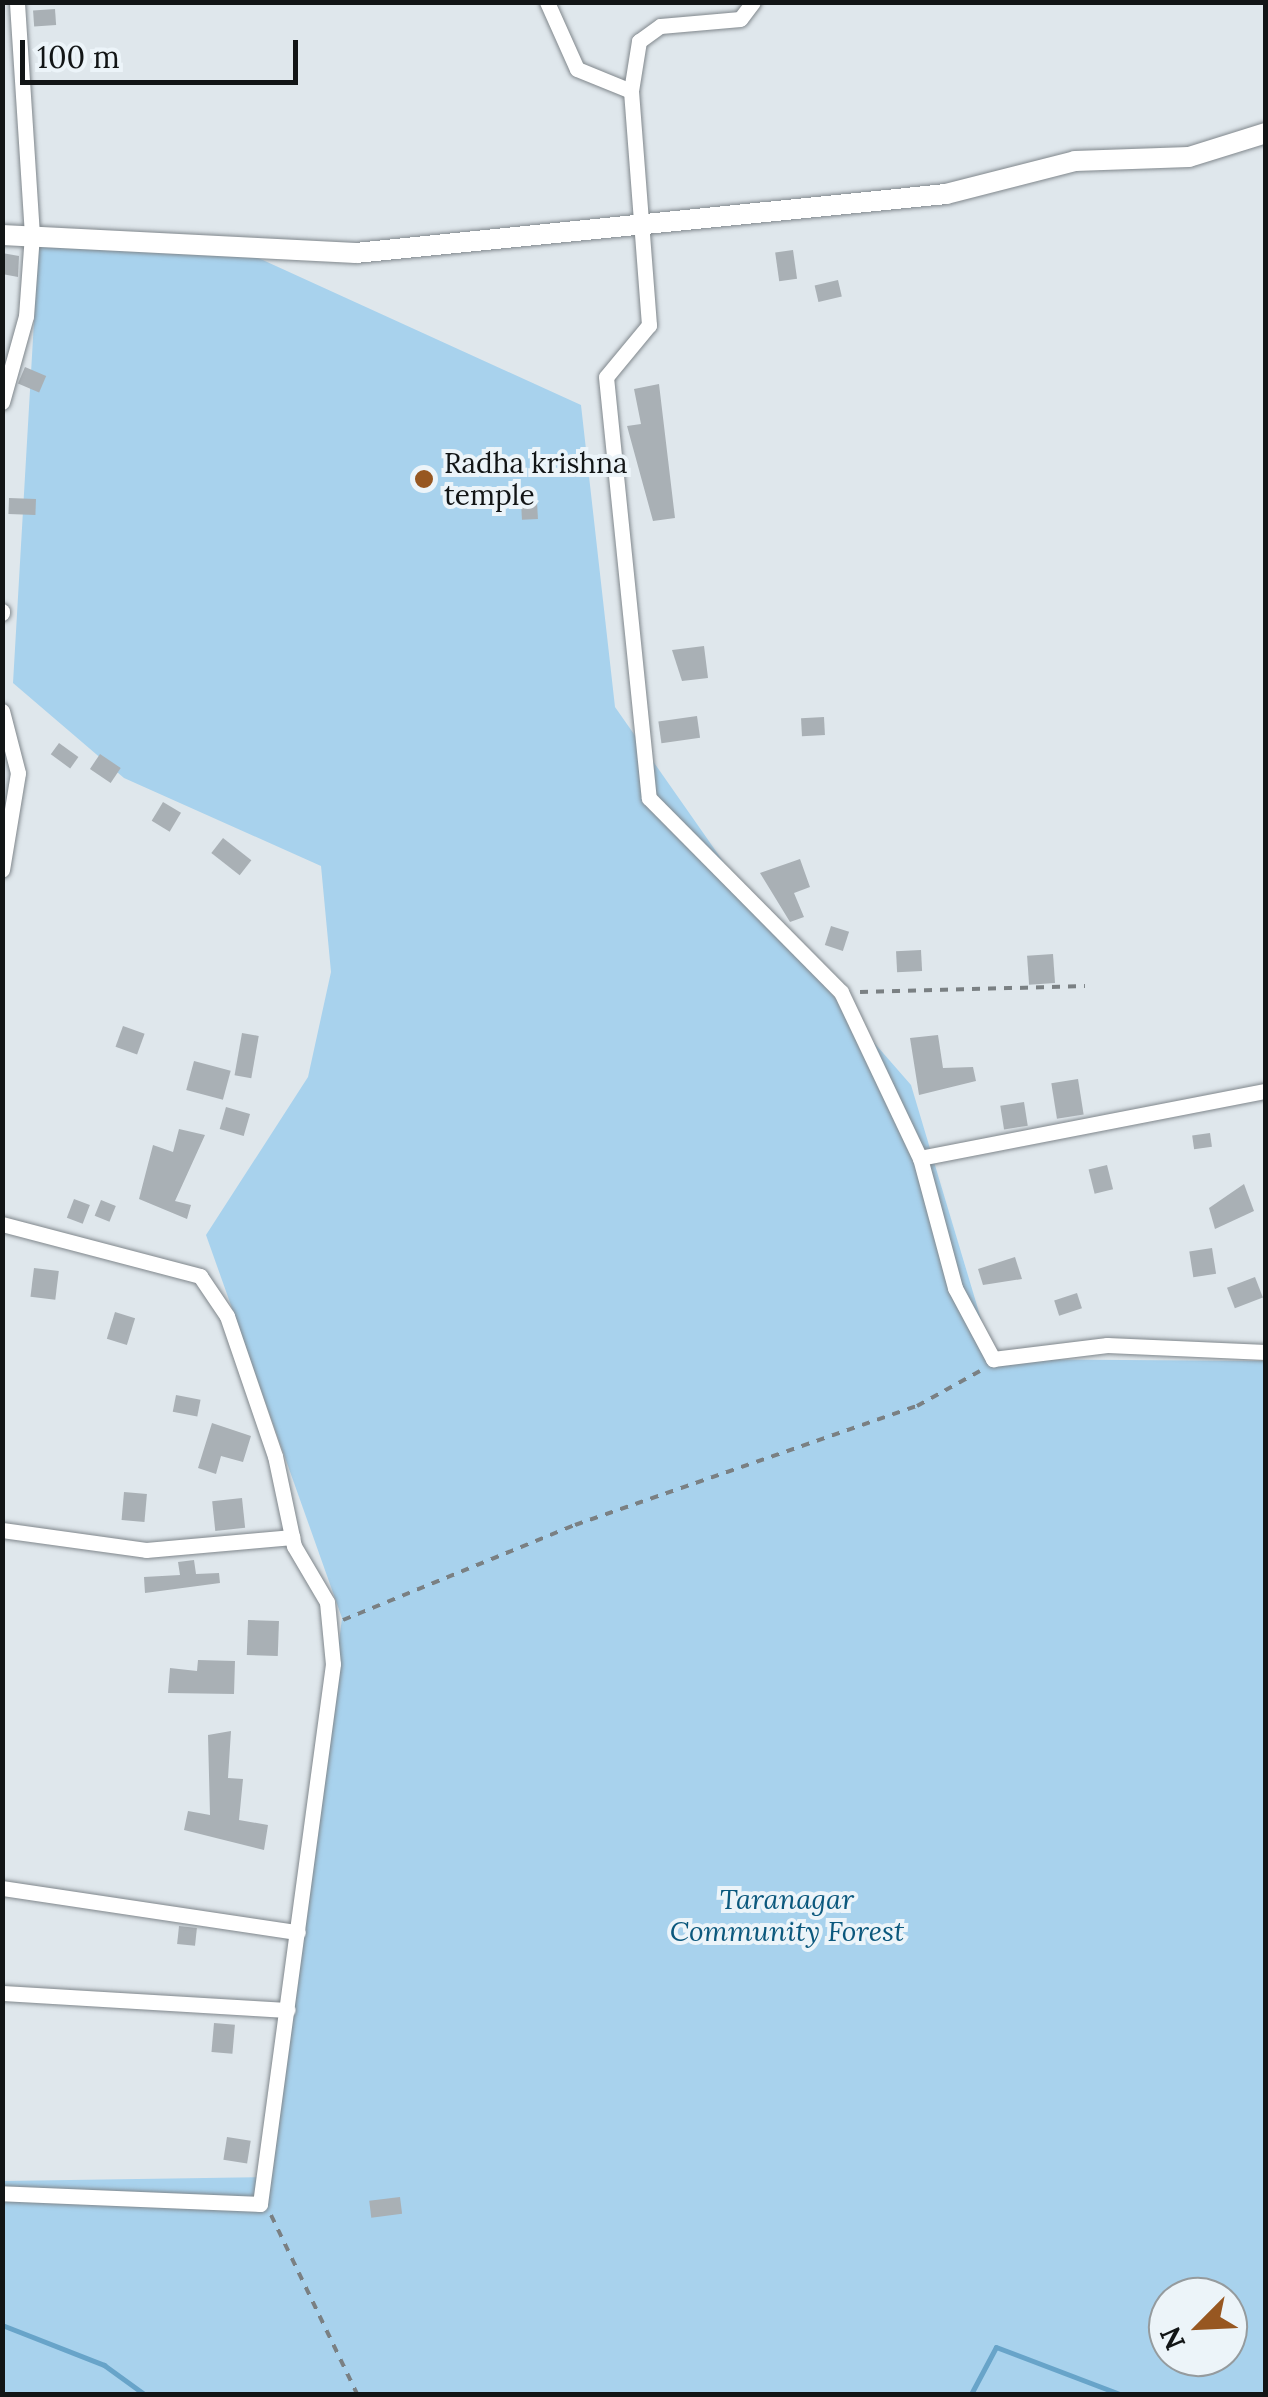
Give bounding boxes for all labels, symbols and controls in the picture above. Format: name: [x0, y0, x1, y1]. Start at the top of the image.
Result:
scale bar: [25, 20, 302, 82]
text: 100 m: [37, 38, 120, 76]
place label: Radha krishna temple: [444, 446, 628, 512]
marker: Radha krishna temple: [413, 468, 435, 490]
park label: Taranagar Community Forest: [670, 1882, 904, 1948]
north arrow: [1148, 2277, 1248, 2377]
text: N: [1152, 2321, 1193, 2356]

